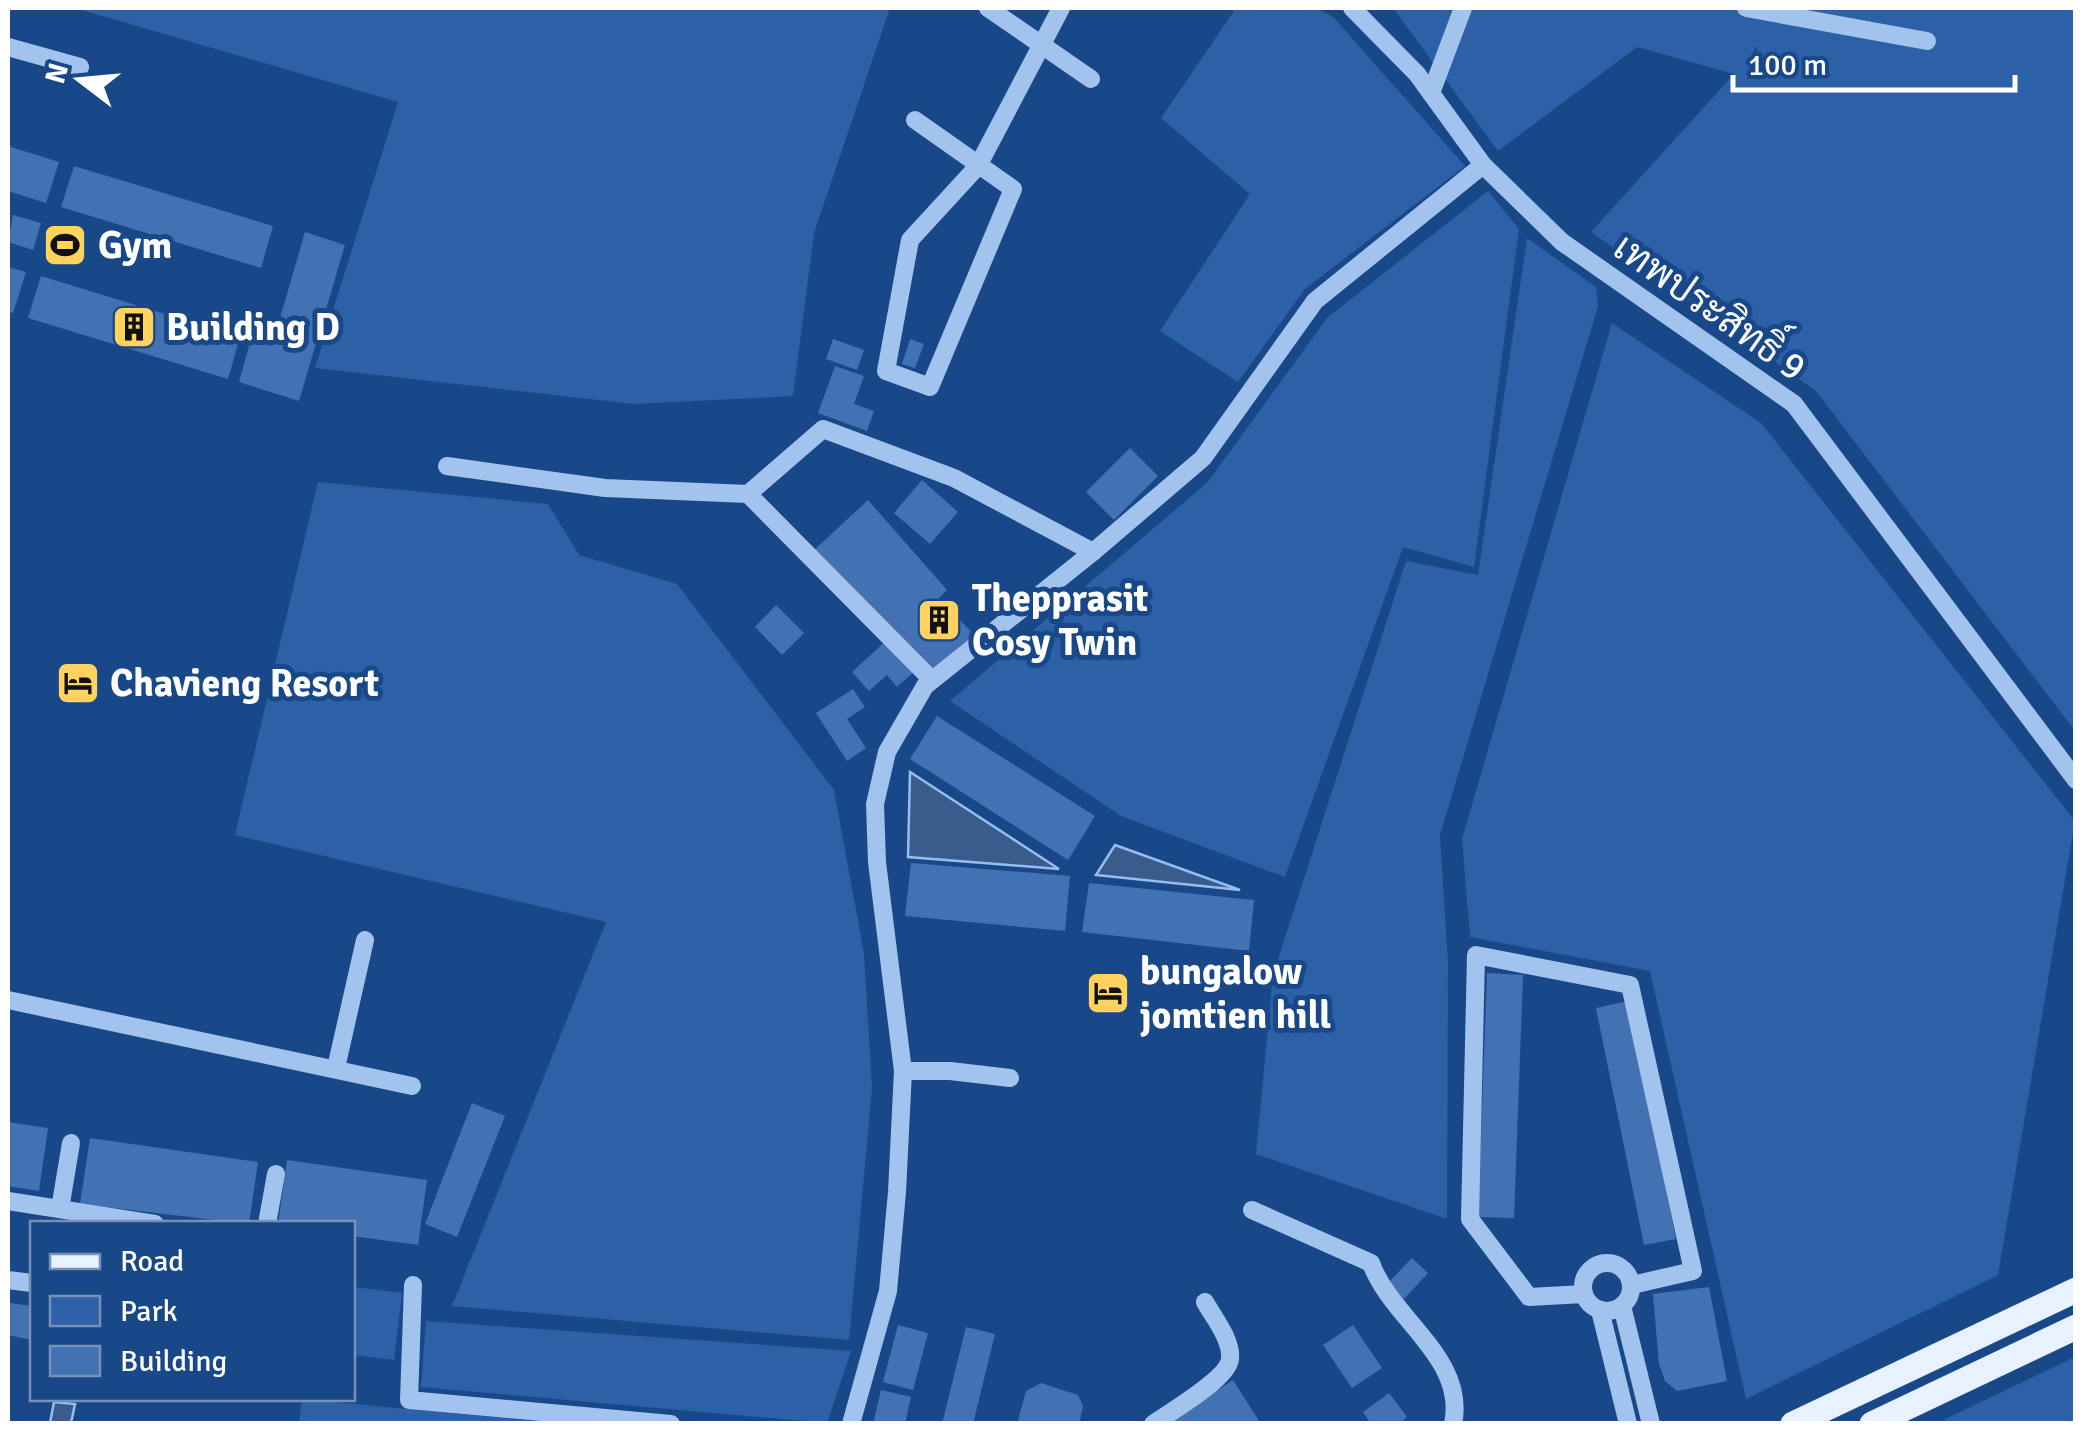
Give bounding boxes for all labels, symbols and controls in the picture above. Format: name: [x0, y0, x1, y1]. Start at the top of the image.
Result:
north arrow: [30, 30, 130, 130]
scale bar: [1733, 30, 2016, 92]
text: 100 m: [1748, 47, 1827, 84]
text: N: [38, 59, 76, 87]
street label: เทพประสิทธิ์ 9: [1604, 214, 1822, 391]
sports icon: Gym: [42, 222, 88, 268]
place label: Gym: [98, 222, 172, 269]
building icon: Building D: [111, 304, 157, 350]
place label: Building D: [166, 304, 340, 351]
place label: Thepprasit Cosy Twin: [972, 575, 1148, 666]
building icon: Thepprasit Cosy Twin: [916, 597, 962, 643]
hotel icon: Chavieng Resort: [55, 660, 101, 706]
place label: Chavieng Resort: [110, 660, 379, 707]
place label: bungalow jomtien hill: [1140, 948, 1331, 1039]
hotel icon: bungalow jomtien hill: [1085, 970, 1131, 1016]
legend: [30, 1221, 355, 1401]
text: Road: [120, 1243, 184, 1280]
text: Park: [120, 1293, 178, 1330]
text: Building: [120, 1343, 227, 1380]

